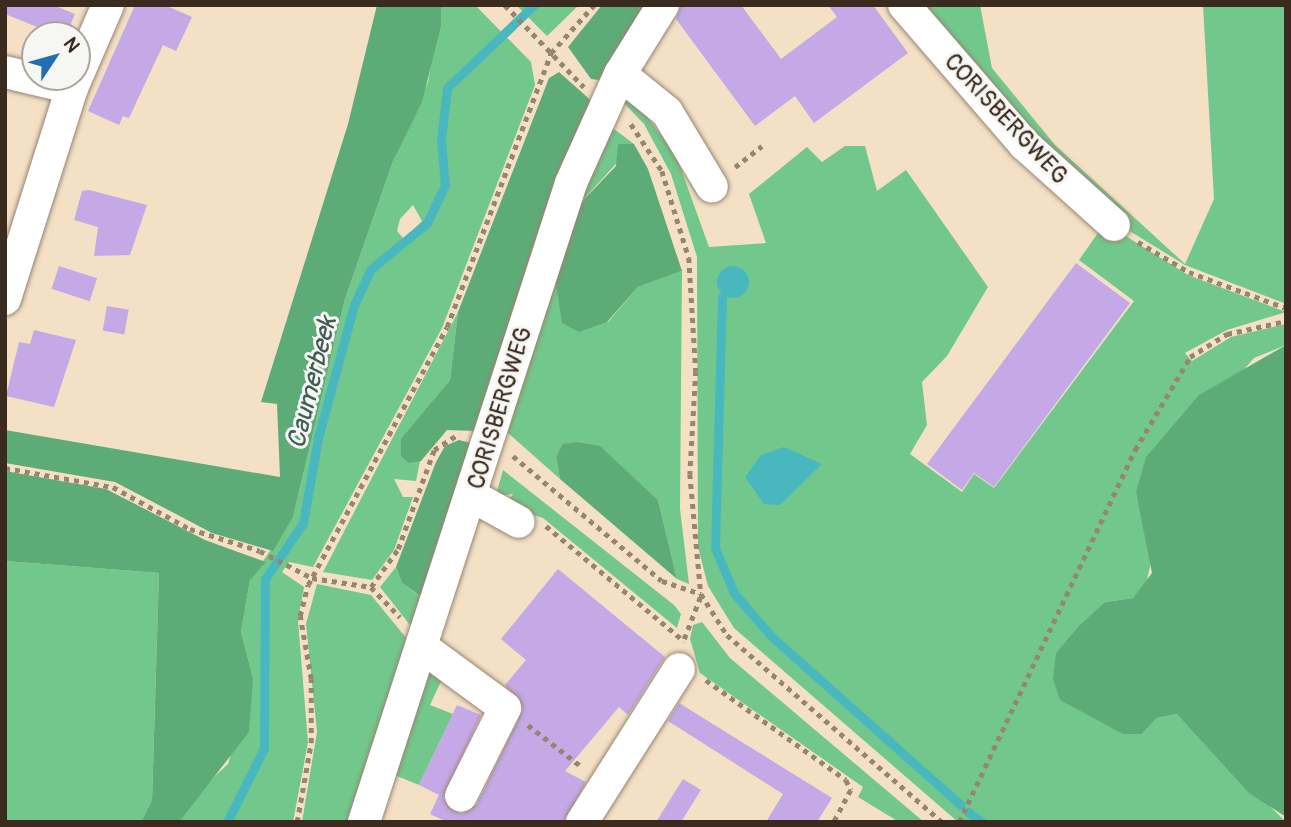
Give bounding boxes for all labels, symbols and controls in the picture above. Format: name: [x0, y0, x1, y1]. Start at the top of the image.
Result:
north arrow: [21, 21, 91, 91]
text: N: [58, 33, 85, 57]
street label: CORISBERGWEG: [938, 48, 1074, 190]
water label: Caumerbeek: [282, 314, 344, 452]
street label: CORISBERGWEG: [462, 323, 538, 493]

